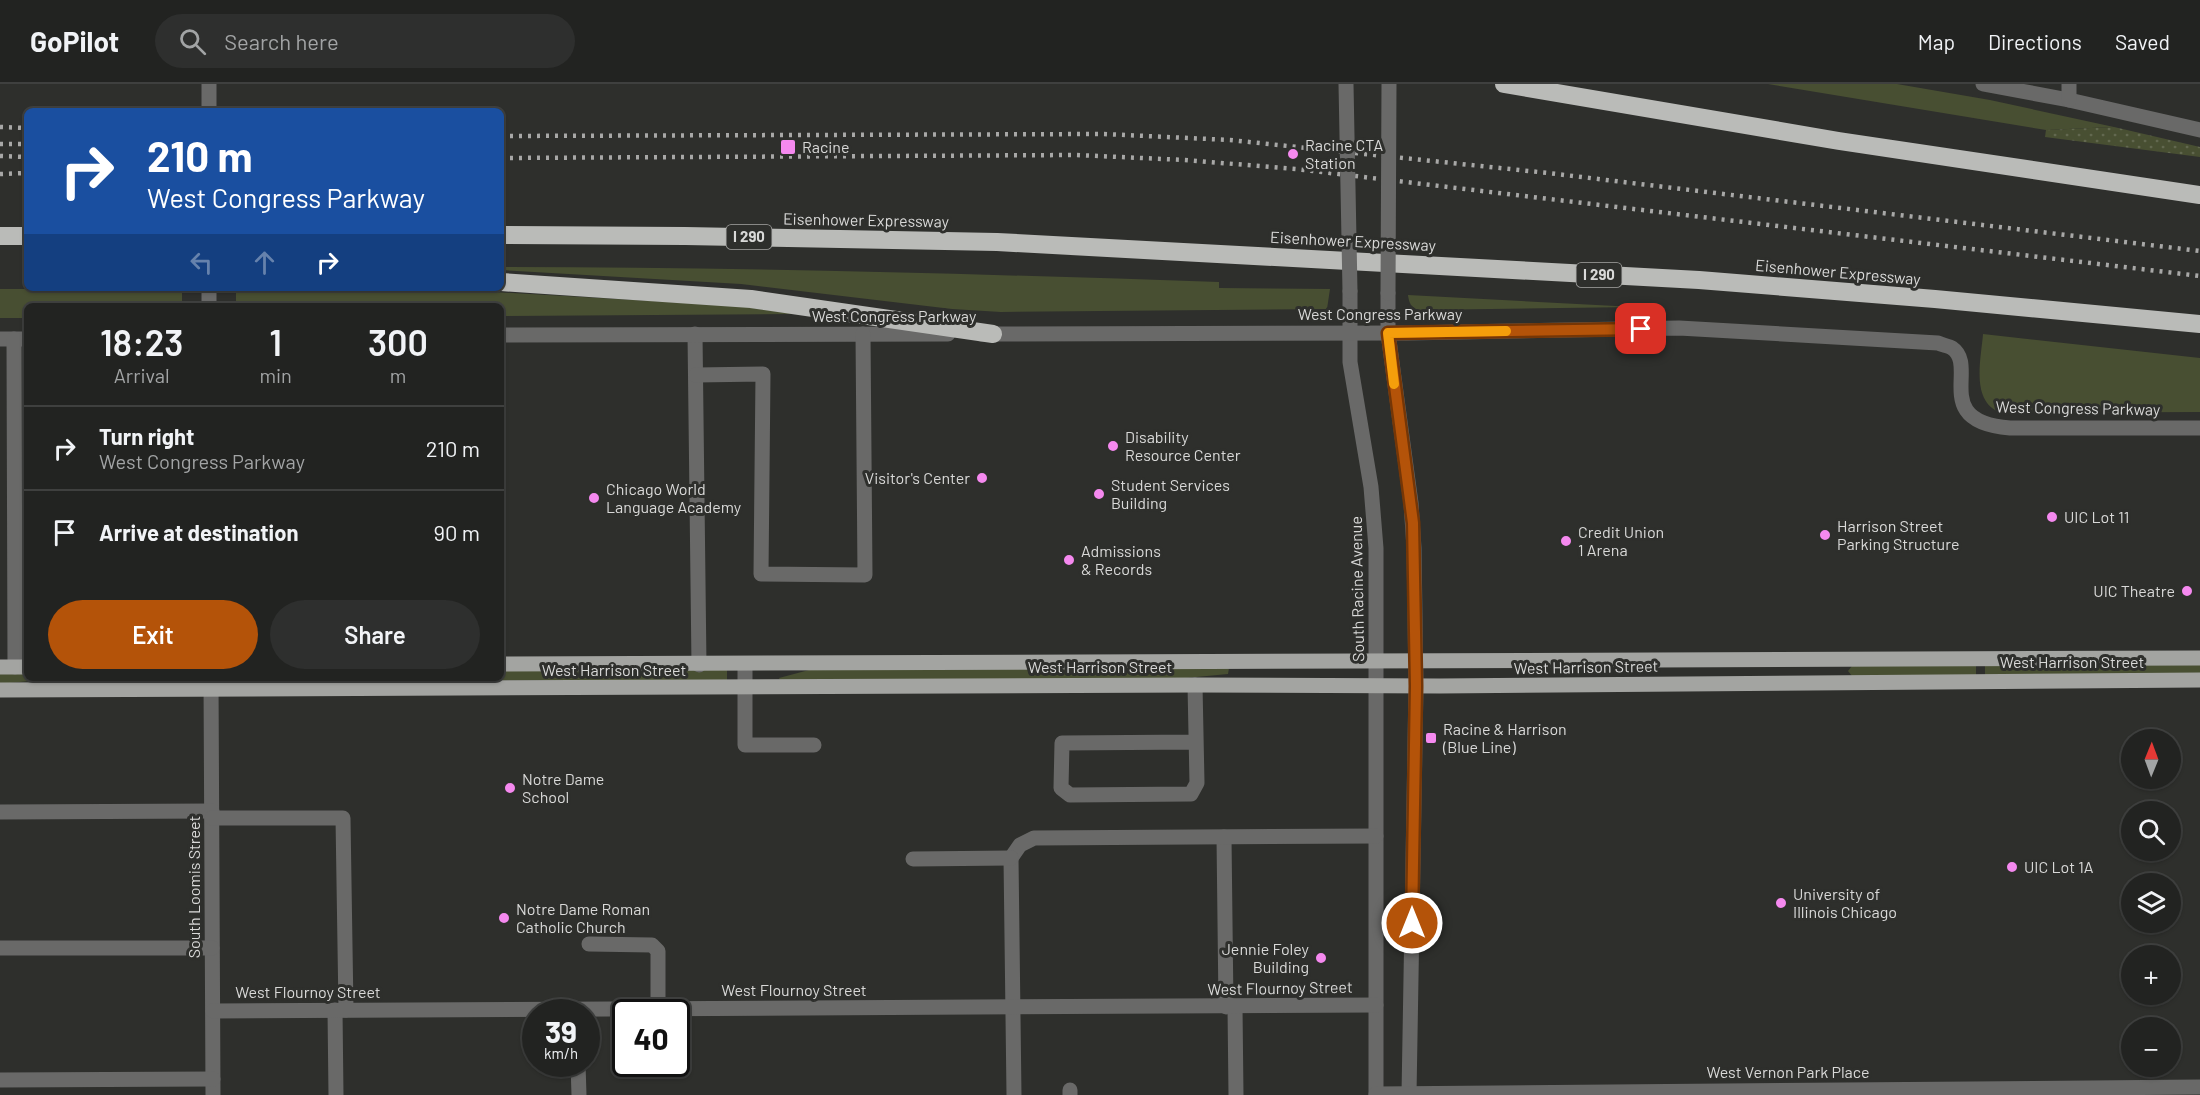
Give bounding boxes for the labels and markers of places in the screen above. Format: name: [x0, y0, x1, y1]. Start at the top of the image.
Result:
place label: Racine CTA Station: [1305, 135, 1383, 172]
place label: Racine: [802, 137, 849, 156]
marker: Racine: [779, 138, 797, 156]
marker: Racine CTA Station: [1286, 147, 1300, 161]
pin: [1615, 303, 1666, 354]
place label: Disability Resource Center: [1125, 427, 1241, 464]
marker: Disability Resource Center: [1106, 439, 1120, 453]
place label: Visitor's Center: [865, 468, 970, 487]
marker: Visitor's Center: [975, 471, 989, 485]
place label: Student Services Building: [1111, 475, 1230, 512]
place label: Chicago World Language Academy: [606, 479, 742, 516]
marker: Student Services Building: [1092, 487, 1106, 501]
marker: Chicago World Language Academy: [587, 491, 601, 505]
place label: UIC Lot 11: [2064, 507, 2129, 526]
marker: UIC Lot 11: [2045, 510, 2059, 524]
place label: Harrison Street Parking Structure: [1837, 516, 1959, 553]
place label: Credit Union 1 Arena: [1578, 522, 1664, 559]
marker: Harrison Street Parking Structure: [1818, 528, 1832, 542]
marker: Credit Union 1 Arena: [1559, 534, 1573, 548]
place label: Admissions & Records: [1081, 541, 1161, 578]
marker: Admissions & Records: [1062, 553, 1076, 567]
place label: UIC Theatre: [2093, 581, 2175, 600]
marker: UIC Theatre: [2180, 584, 2194, 598]
place label: Racine & Harrison (Blue Line): [1442, 719, 1567, 756]
marker: Racine & Harrison (Blue Line): [1424, 731, 1438, 745]
place label: Notre Dame School: [522, 769, 604, 806]
marker: Notre Dame School: [503, 781, 517, 795]
place label: UIC Lot 1A: [2024, 857, 2094, 876]
marker: UIC Lot 1A: [2005, 860, 2019, 874]
place label: University of Illinois Chicago: [1793, 884, 1897, 921]
marker: University of Illinois Chicago: [1774, 896, 1788, 910]
place label: Notre Dame Roman Catholic Church: [516, 899, 650, 936]
marker: Notre Dame Roman Catholic Church: [497, 911, 511, 925]
place label: Jennie Foley Building: [1222, 939, 1310, 976]
marker: Jennie Foley Building: [1314, 951, 1328, 965]

